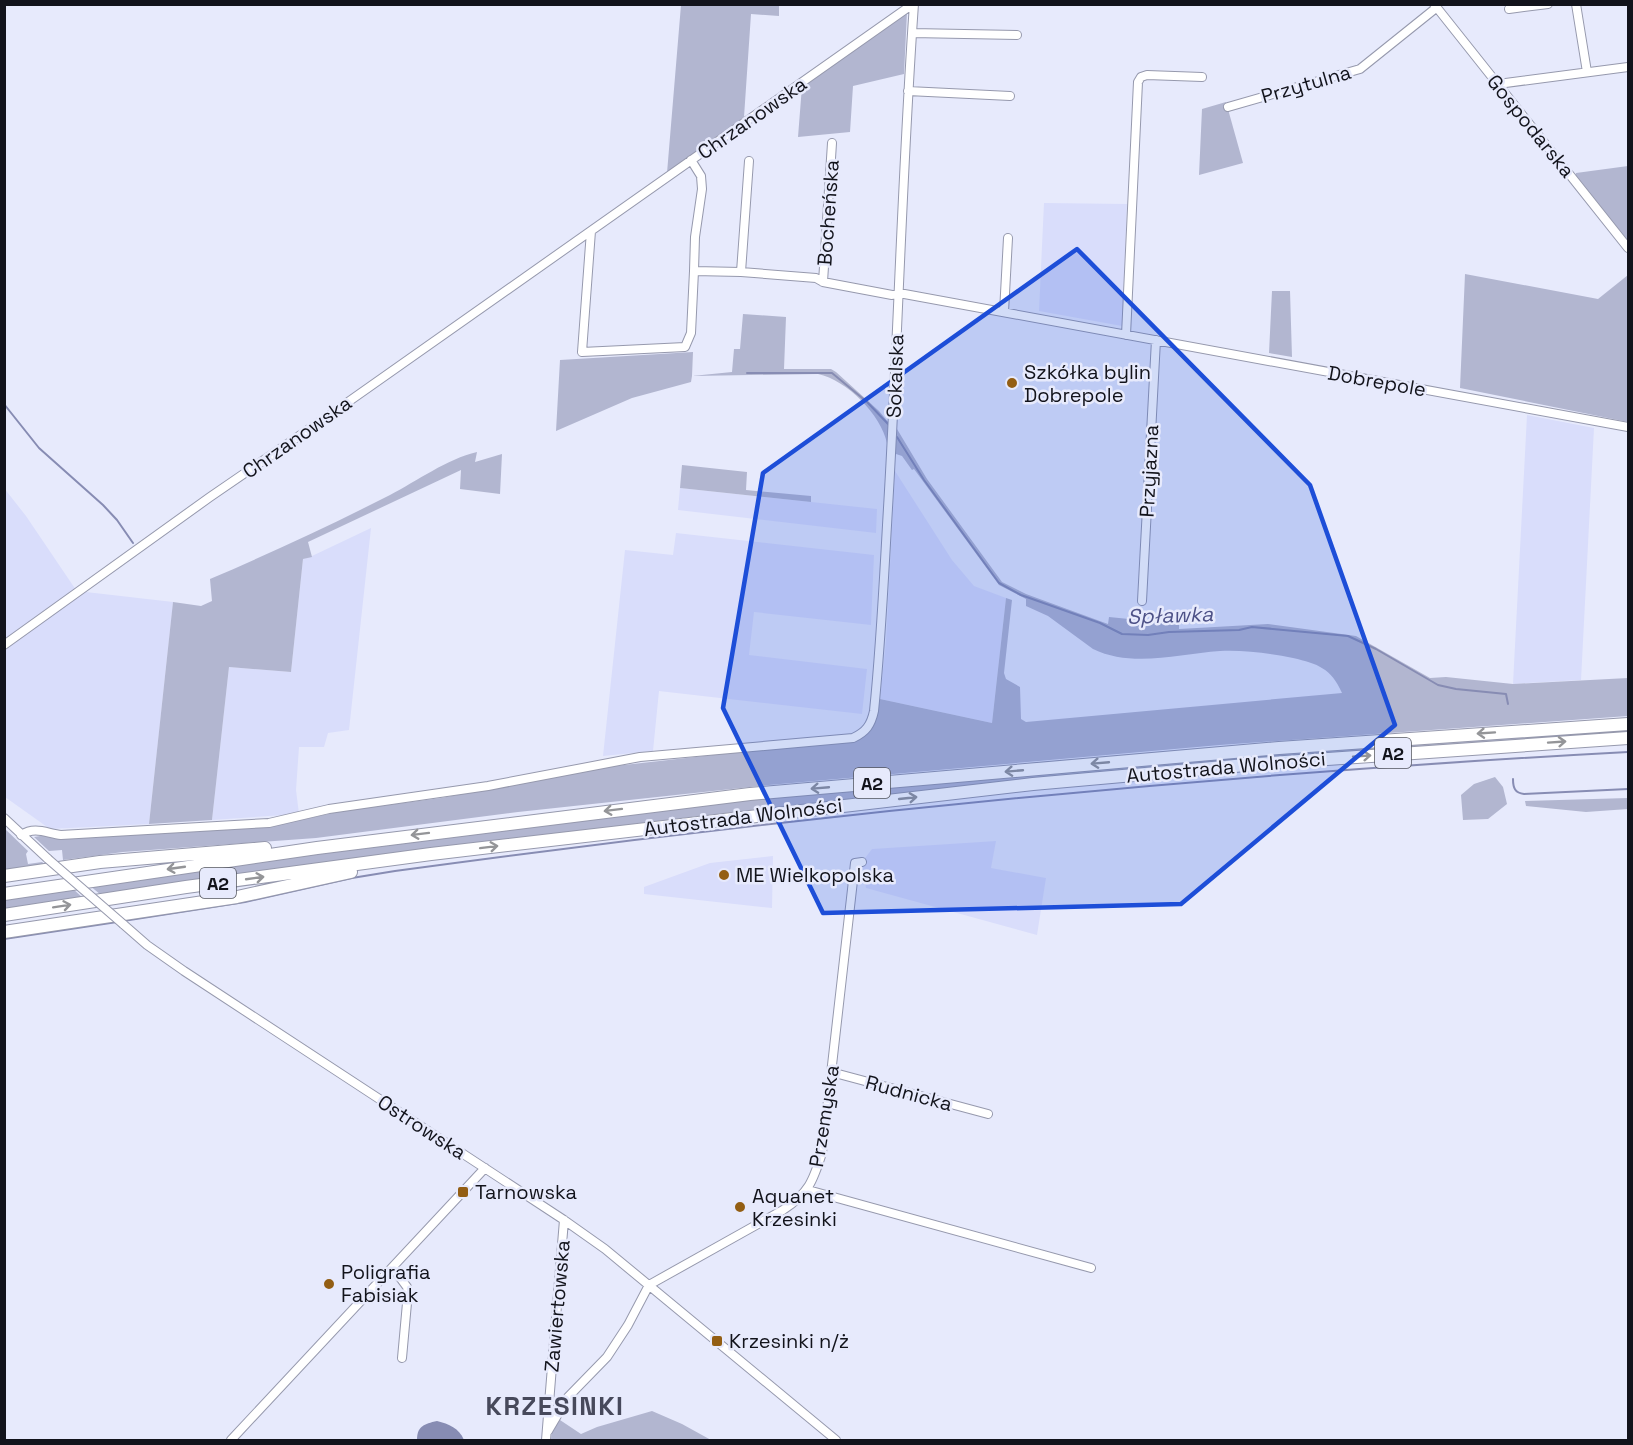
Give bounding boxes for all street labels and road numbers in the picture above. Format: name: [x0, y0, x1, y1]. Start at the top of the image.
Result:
street label: Przytulna: [1258, 59, 1354, 109]
street label: Gospodarska: [1481, 69, 1581, 183]
street label: Chrzanowska: [692, 71, 812, 165]
street label: Bocheńska: [811, 159, 845, 267]
street label: Sokalska: [881, 334, 909, 418]
street label: Dobrepole: [1326, 360, 1428, 402]
street label: Chrzanowska: [237, 390, 357, 484]
street label: Przyjazna: [1134, 424, 1164, 518]
road number: A2: [1375, 738, 1411, 768]
street label: Autostrada Wolności: [1125, 745, 1327, 789]
road number: A2: [854, 768, 890, 798]
street label: Autostrada Wolności: [642, 792, 844, 842]
road number: A2: [200, 868, 236, 898]
street label: Przemyska: [803, 1063, 845, 1169]
street label: Rudnicka: [863, 1069, 955, 1117]
street label: Ostrowska: [373, 1089, 471, 1165]
street label: Zawiertowska: [538, 1239, 576, 1373]

